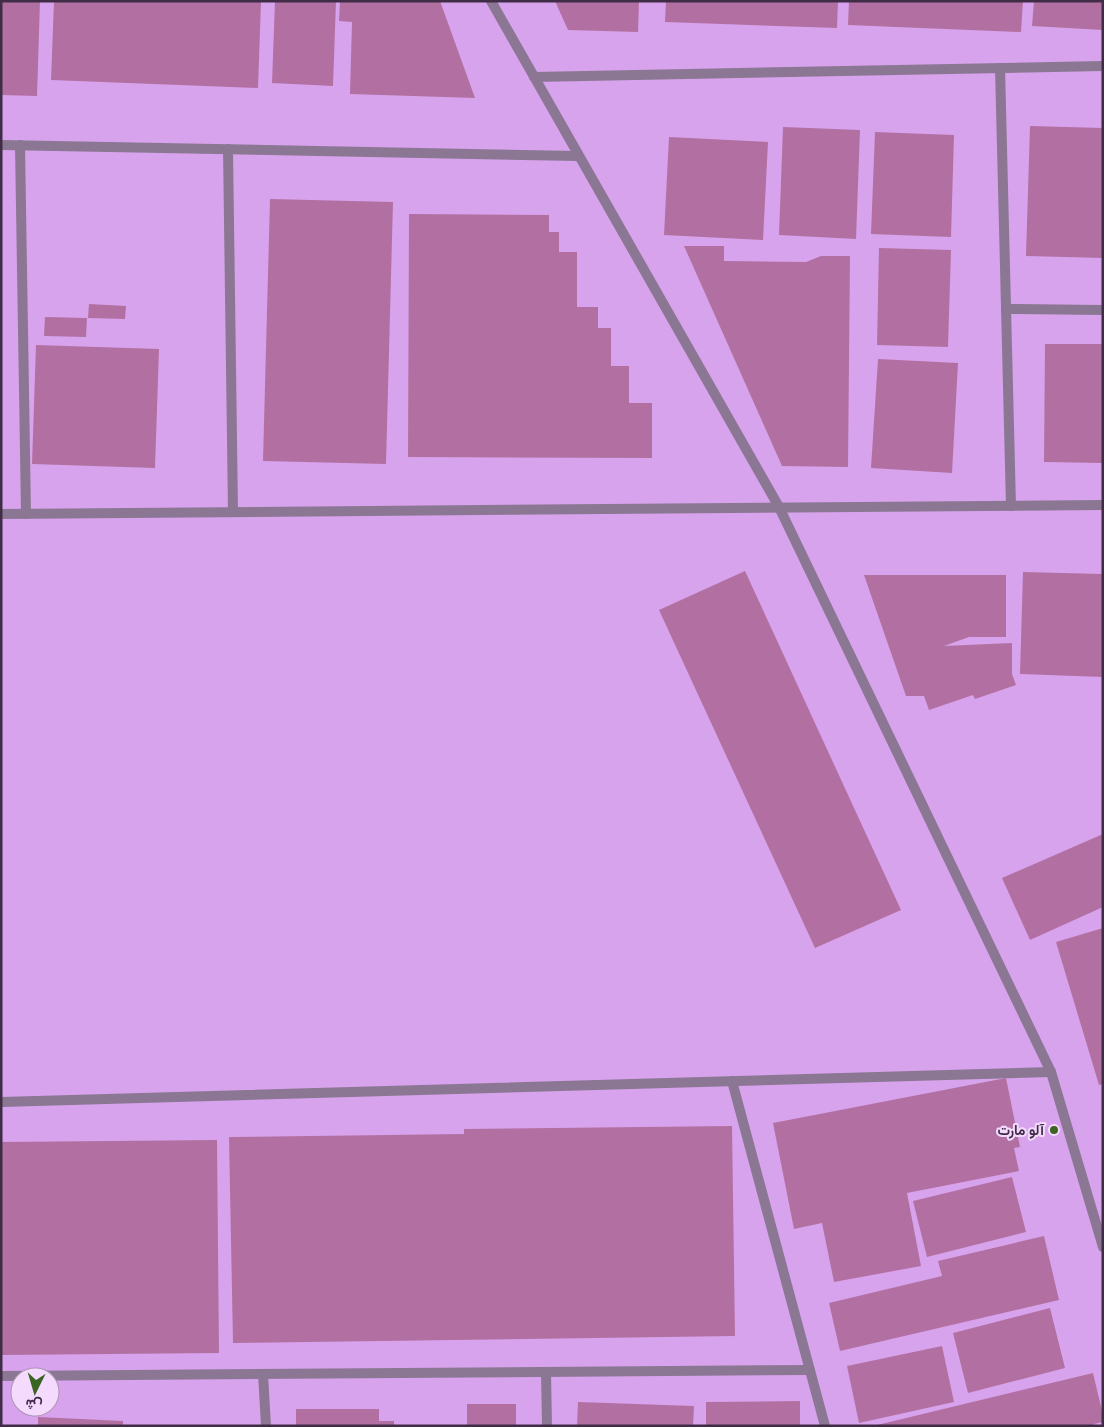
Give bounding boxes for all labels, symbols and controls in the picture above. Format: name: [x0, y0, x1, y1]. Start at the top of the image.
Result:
place label: آلو مارت: [997, 1122, 1045, 1139]
marker: آلو مارت: [1048, 1124, 1060, 1136]
north arrow: [10, 1367, 60, 1417]
text: ش: [25, 1395, 43, 1414]

